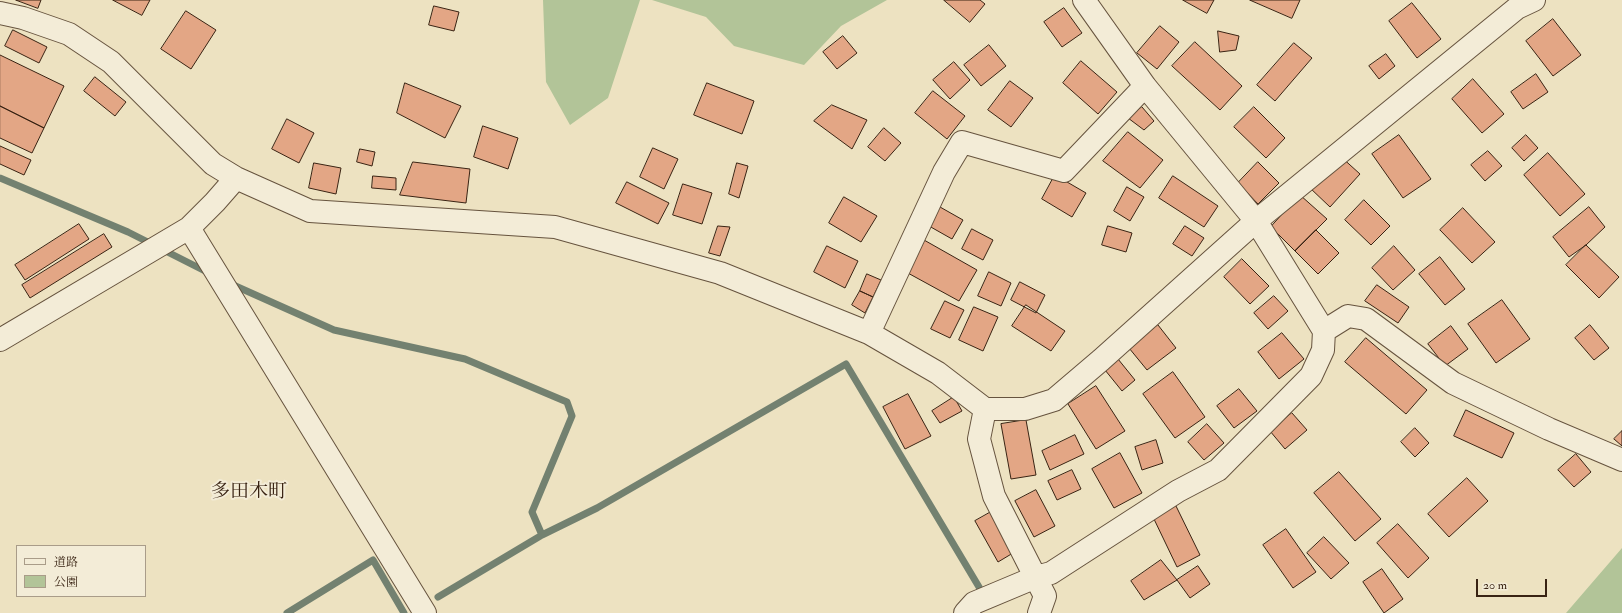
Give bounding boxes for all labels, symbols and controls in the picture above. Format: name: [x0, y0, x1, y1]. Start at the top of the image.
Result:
district label: 多田木町: [211, 482, 287, 504]
legend: [16, 545, 146, 597]
text: 道路: [54, 555, 78, 570]
scale bar: [1478, 571, 1549, 597]
text: 公園: [54, 575, 78, 590]
text: 20 m: [1483, 578, 1507, 593]

